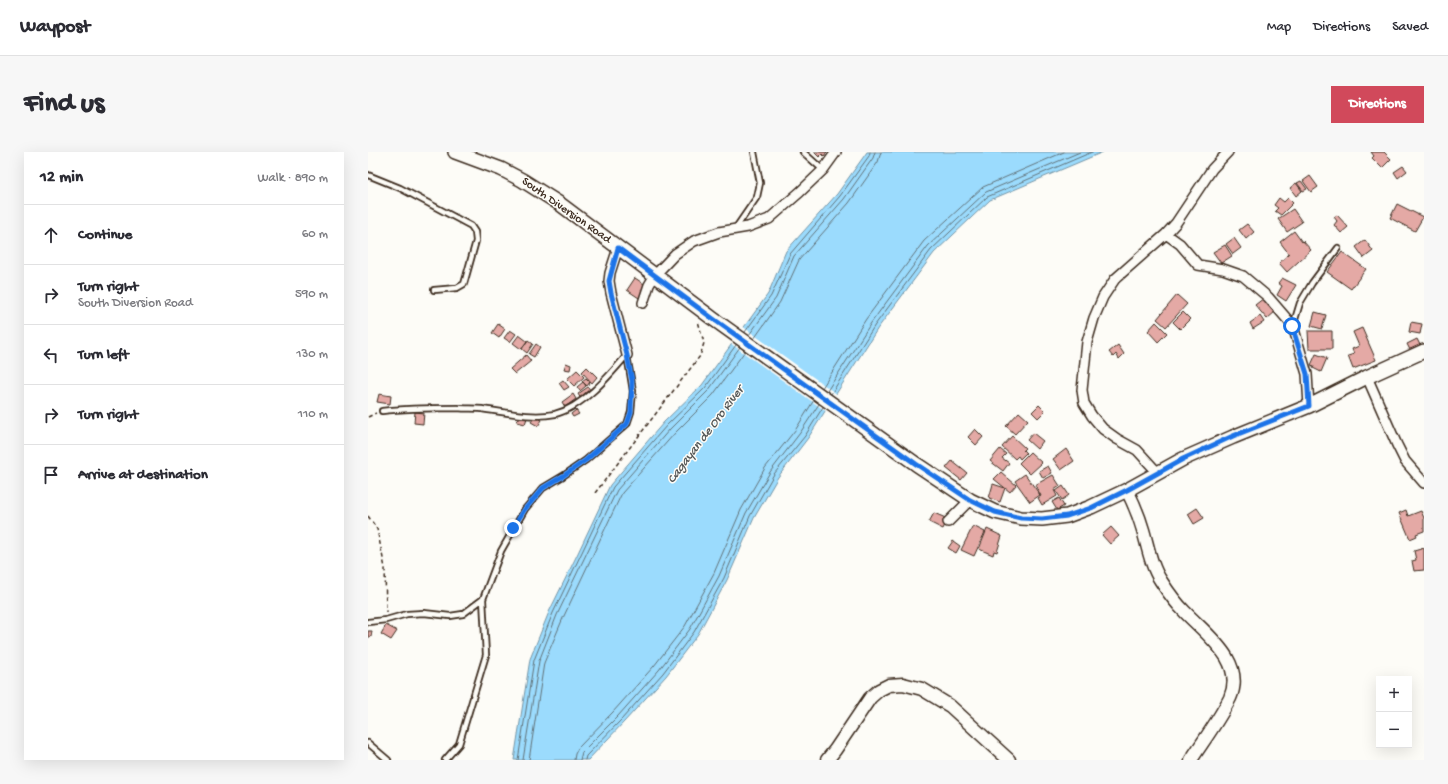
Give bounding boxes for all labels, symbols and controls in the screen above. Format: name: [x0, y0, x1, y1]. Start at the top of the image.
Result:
text: Waypost: [20, 16, 90, 39]
text: Map: [1267, 19, 1291, 36]
text: Directions: [1313, 19, 1370, 36]
text: Saved: [1392, 19, 1428, 36]
button: Directions: [1331, 86, 1424, 123]
text: Find us: [24, 88, 104, 121]
text: 12 min: [40, 168, 83, 188]
text: Walk · 890 m: [258, 171, 328, 186]
street label: South Diversion Road: [519, 175, 614, 248]
icon: ahead: [40, 224, 62, 246]
text: Continue: [78, 226, 132, 244]
text: 60 m: [302, 227, 328, 242]
text: Turn right: [78, 278, 138, 296]
icon: right: [40, 284, 62, 306]
text: 590 m: [295, 287, 328, 302]
text: South Diversion Road: [78, 296, 193, 311]
route start: [1283, 317, 1301, 335]
icon: left: [40, 344, 62, 366]
text: Turn left: [78, 346, 129, 364]
text: 130 m: [296, 347, 328, 362]
water label: Cagayan de Oro River: [664, 381, 749, 487]
icon: right: [40, 404, 62, 426]
text: Turn right: [78, 406, 138, 424]
text: 110 m: [298, 407, 328, 422]
icon: arrive: [40, 464, 62, 486]
text: Arrive at destination: [78, 466, 208, 484]
route end: [504, 519, 522, 537]
map controls: [1376, 676, 1412, 748]
button: +: [1376, 676, 1412, 712]
button: −: [1376, 712, 1412, 748]

